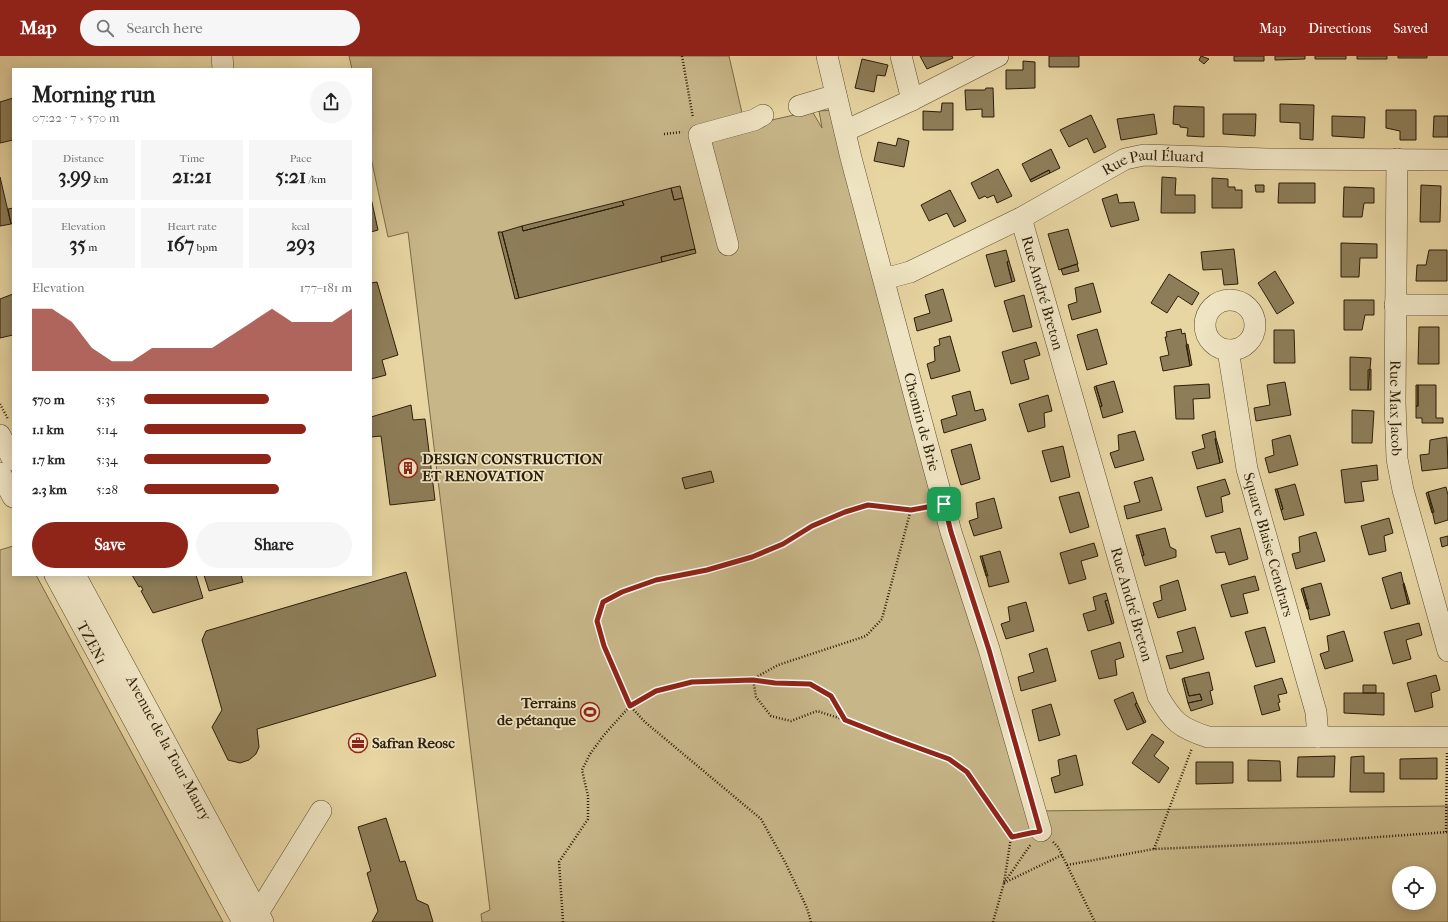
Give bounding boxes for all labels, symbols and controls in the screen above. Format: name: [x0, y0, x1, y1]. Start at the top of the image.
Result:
search box: [80, 10, 360, 46]
text: Map: [20, 17, 56, 39]
icon: search: [94, 17, 116, 39]
text: Search here: [126, 19, 203, 37]
text: Map: [1259, 20, 1286, 37]
text: Directions: [1308, 20, 1371, 37]
text: Saved: [1393, 20, 1428, 37]
button: share: [310, 81, 352, 123]
text: Morning run: [32, 82, 155, 108]
text: 07:22 · 7 × 570 m: [32, 110, 120, 125]
street label: Rue Paul Éluard: [1099, 146, 1205, 179]
text: Distance: [63, 152, 104, 165]
text: Time: [179, 152, 204, 165]
text: Pace: [290, 152, 312, 165]
text: 3.99: [58, 165, 91, 188]
text: 21:21: [172, 165, 212, 188]
text: 5:21: [275, 165, 306, 188]
text: km: [91, 173, 108, 186]
text: /km: [306, 173, 326, 186]
text: Elevation: [61, 220, 106, 233]
text: Heart rate: [167, 220, 217, 233]
text: kcal: [291, 220, 310, 233]
text: 35: [69, 233, 86, 256]
text: 167: [167, 233, 194, 256]
text: 293: [286, 233, 315, 256]
street label: Rue André Breton: [1018, 234, 1068, 353]
text: m: [86, 241, 98, 254]
text: bpm: [194, 241, 217, 254]
text: Elevation: [32, 280, 85, 295]
text: 177–181 m: [300, 280, 352, 295]
street label: Rue Max Jacob: [1386, 360, 1406, 456]
street label: Chemin de Brie: [900, 371, 944, 474]
text: 570 m: [32, 392, 65, 407]
text: 5:35: [96, 392, 116, 407]
text: 1.1 km: [32, 422, 64, 437]
text: 5:14: [96, 422, 117, 437]
place label: DESIGN CONSTRUCTION ET RENOVATION: [422, 450, 603, 485]
text: 1.7 km: [32, 452, 65, 467]
text: 5:34: [96, 452, 118, 467]
building icon: DESIGN CONSTRUCTION ET RENOVATION: [397, 457, 419, 479]
street label: Square Blaise Cendrars: [1239, 470, 1298, 619]
text: 2.3 km: [32, 482, 67, 497]
text: 5:28: [96, 482, 118, 497]
pin: [927, 487, 961, 521]
icon: arrive: [933, 493, 955, 515]
button: Save: [32, 522, 188, 568]
button: Share: [196, 522, 352, 568]
street label: Rue André Breton: [1107, 545, 1157, 664]
street label: TZEN1: [73, 618, 111, 667]
street label: Avenue de la Tour Maury: [122, 672, 216, 825]
place label: Terrains de pétanque: [497, 694, 577, 729]
sports icon: Terrains de pétanque: [579, 701, 601, 723]
office icon: Safran Reosc: [347, 732, 369, 754]
place label: Safran Reosc: [372, 734, 455, 752]
map controls: [1392, 866, 1436, 910]
button: locate: [1392, 866, 1436, 910]

